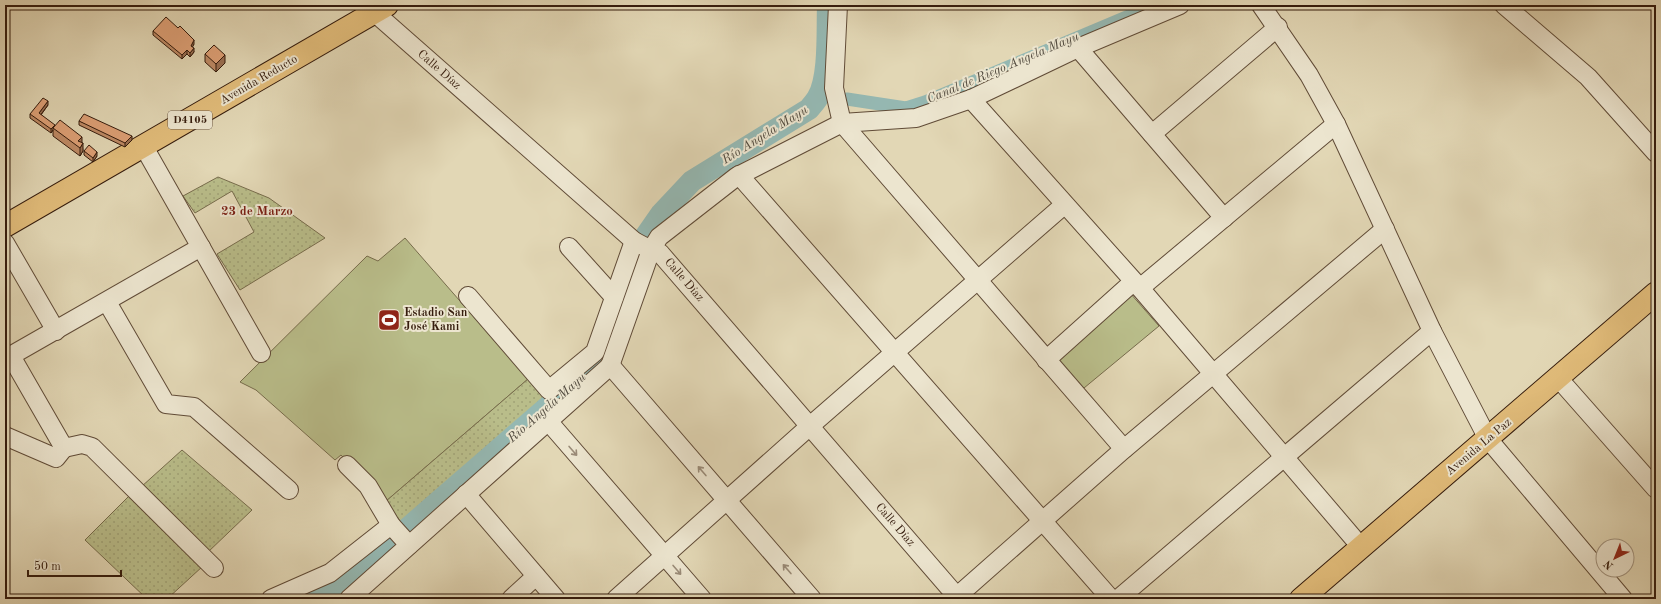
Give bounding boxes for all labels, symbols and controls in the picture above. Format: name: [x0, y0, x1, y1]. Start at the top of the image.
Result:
water label: Canal de Riego Angela Mayu: [925, 30, 1081, 106]
street label: Calle Díaz: [415, 48, 463, 92]
street label: Avenida Reducto: [218, 53, 300, 107]
water label: Río Angela Mayu: [719, 103, 811, 167]
road number: D4105: [168, 111, 212, 129]
district label: 23 de Marzo: [221, 205, 293, 218]
street label: Calle Díaz: [662, 256, 706, 304]
sports icon: Estadio San José Kami: [376, 307, 402, 333]
place label: Estadio San José Kami: [404, 307, 468, 333]
water label: Río Angela Mayu: [505, 370, 589, 446]
street label: Avenida La Paz: [1444, 416, 1514, 478]
one-way arrow: [569, 445, 578, 456]
one-way arrow: [697, 466, 707, 476]
street label: Calle Díaz: [873, 501, 917, 549]
north arrow: [1595, 538, 1635, 578]
scale bar: [28, 552, 121, 578]
text: N: [1602, 557, 1616, 571]
text: 50 m: [34, 560, 61, 573]
one-way arrow: [782, 564, 791, 575]
one-way arrow: [672, 565, 681, 575]

